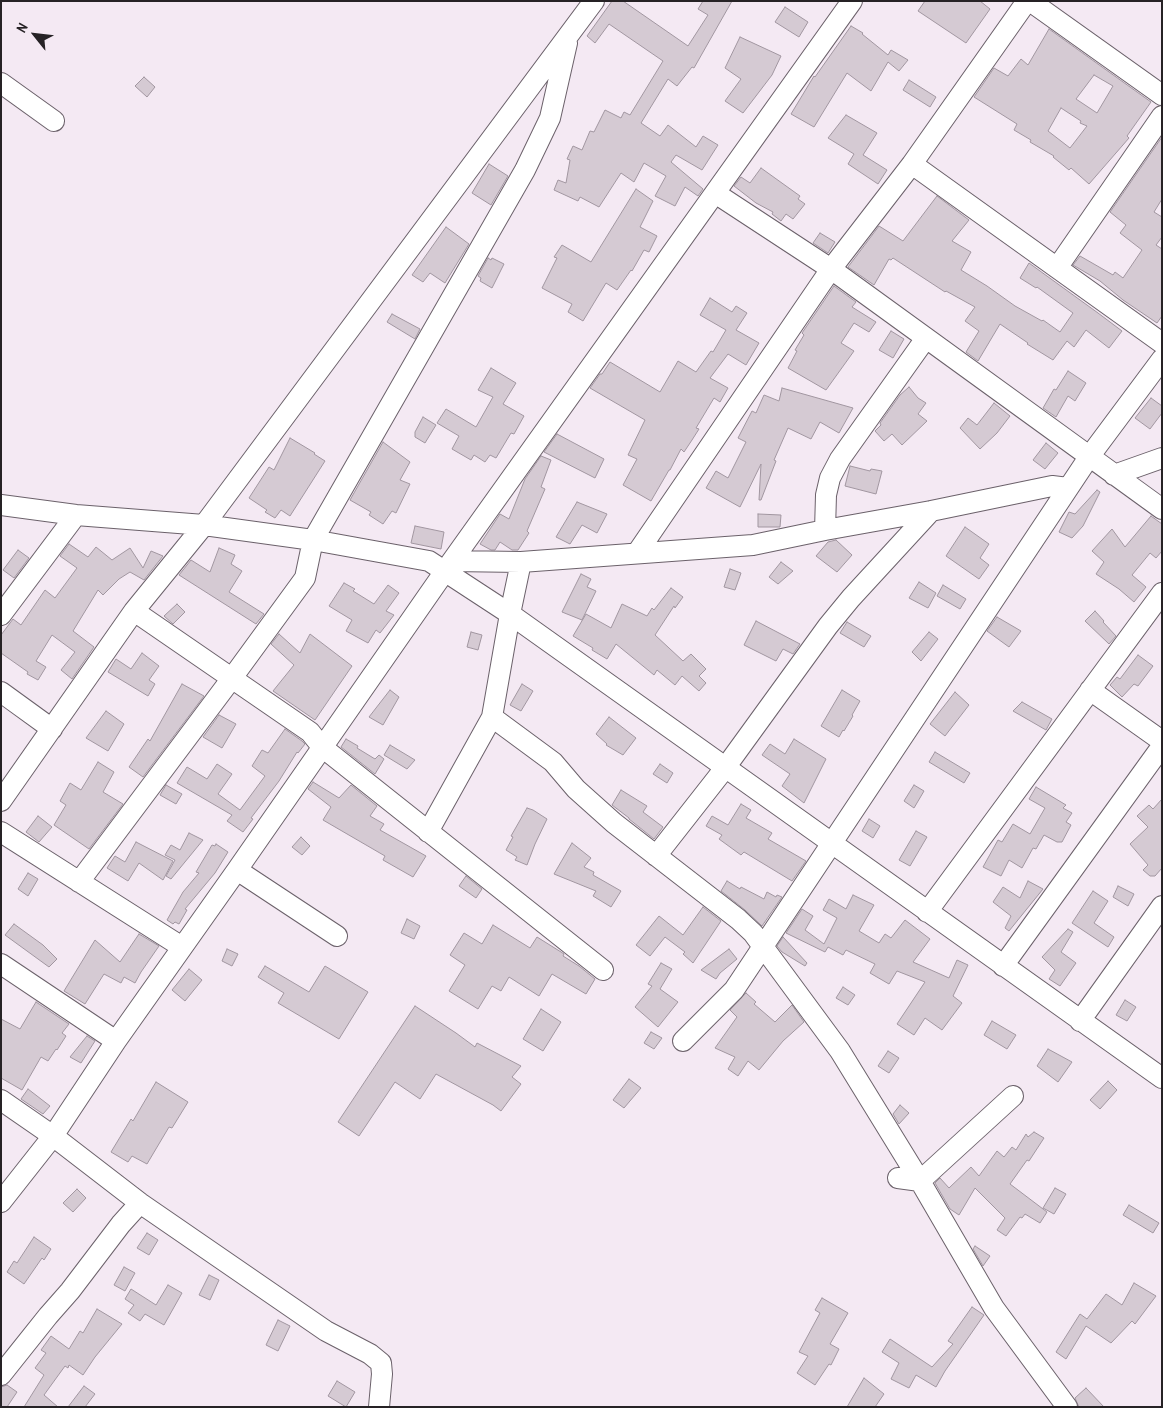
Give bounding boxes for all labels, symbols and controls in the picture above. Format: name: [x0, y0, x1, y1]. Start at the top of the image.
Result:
north arrow: [10, 10, 60, 60]
text: N: [12, 20, 32, 36]

